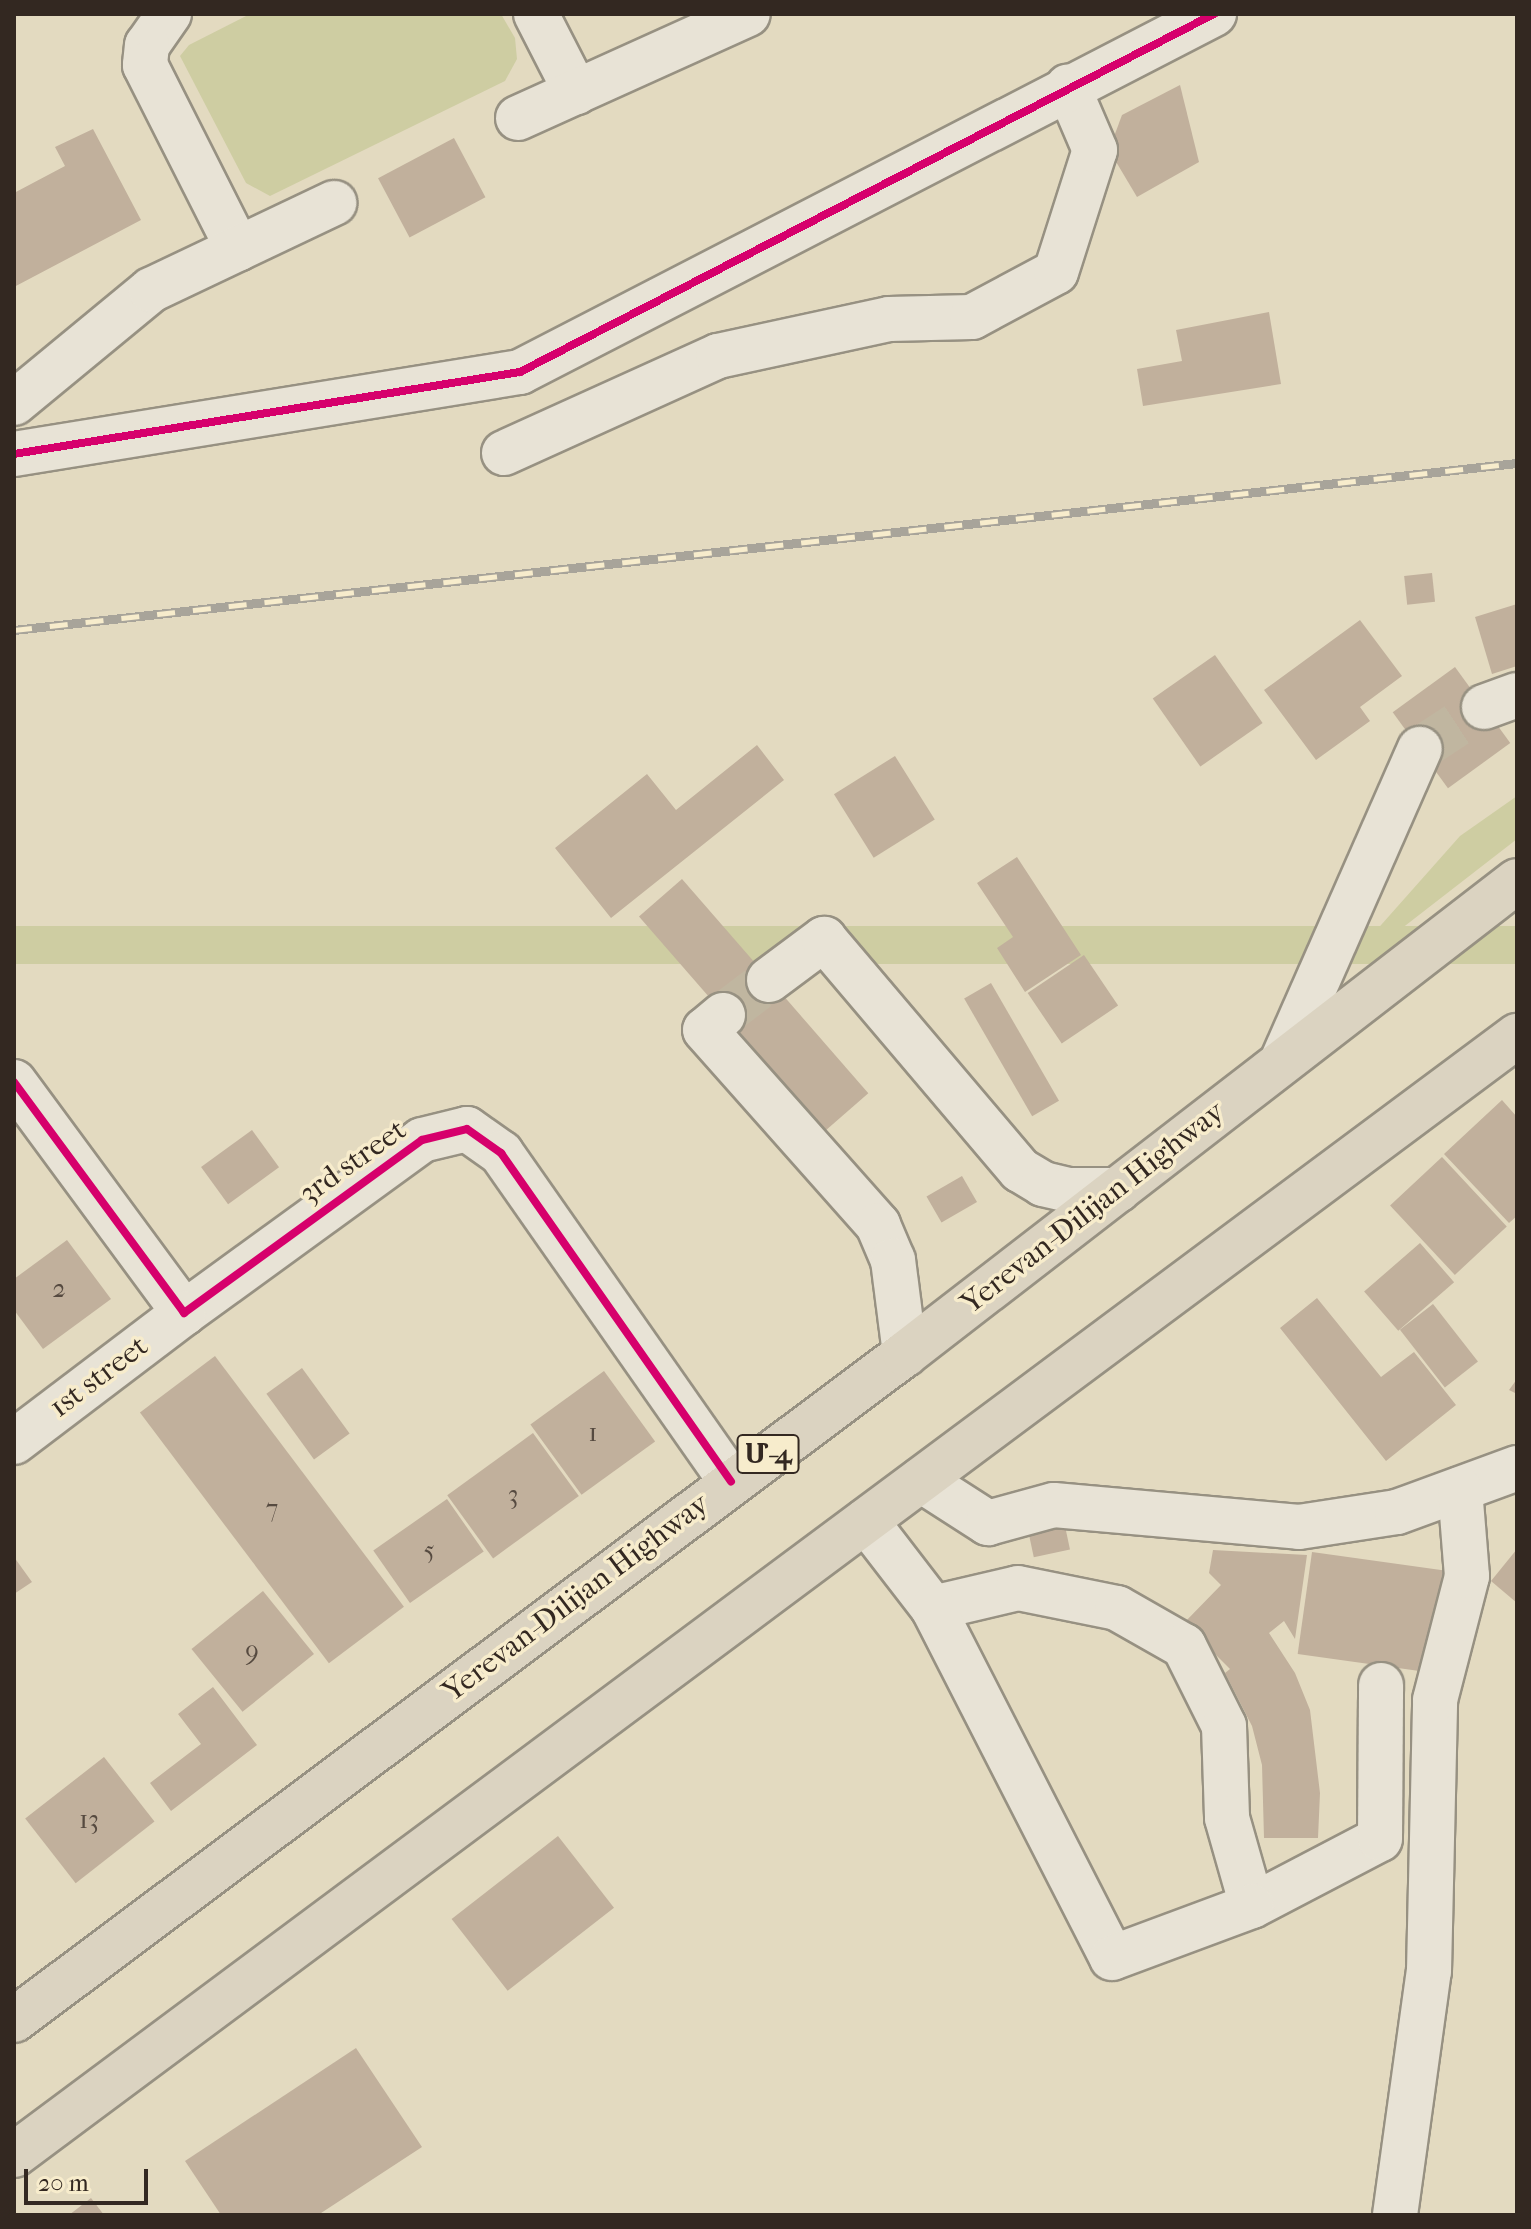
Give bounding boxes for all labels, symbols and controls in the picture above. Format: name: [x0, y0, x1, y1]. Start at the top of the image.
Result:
street label: Yerevan-Dilijan Highway: [954, 1094, 1232, 1322]
street label: 3rd street: [293, 1112, 413, 1212]
house number: 2: [52, 1273, 66, 1305]
street label: 1st street: [43, 1328, 155, 1426]
house number: 1: [588, 1417, 598, 1449]
road number: Մ-4: [736, 1430, 800, 1478]
house number: 3: [508, 1479, 518, 1511]
street label: Yerevan-Dilijan Highway: [436, 1486, 716, 1710]
house number: 7: [266, 1493, 278, 1525]
house number: 5: [423, 1535, 435, 1567]
house number: 9: [245, 1635, 259, 1667]
house number: 13: [79, 1804, 99, 1836]
scale bar: [28, 2153, 152, 2203]
text: 20 m: [38, 2169, 89, 2197]

